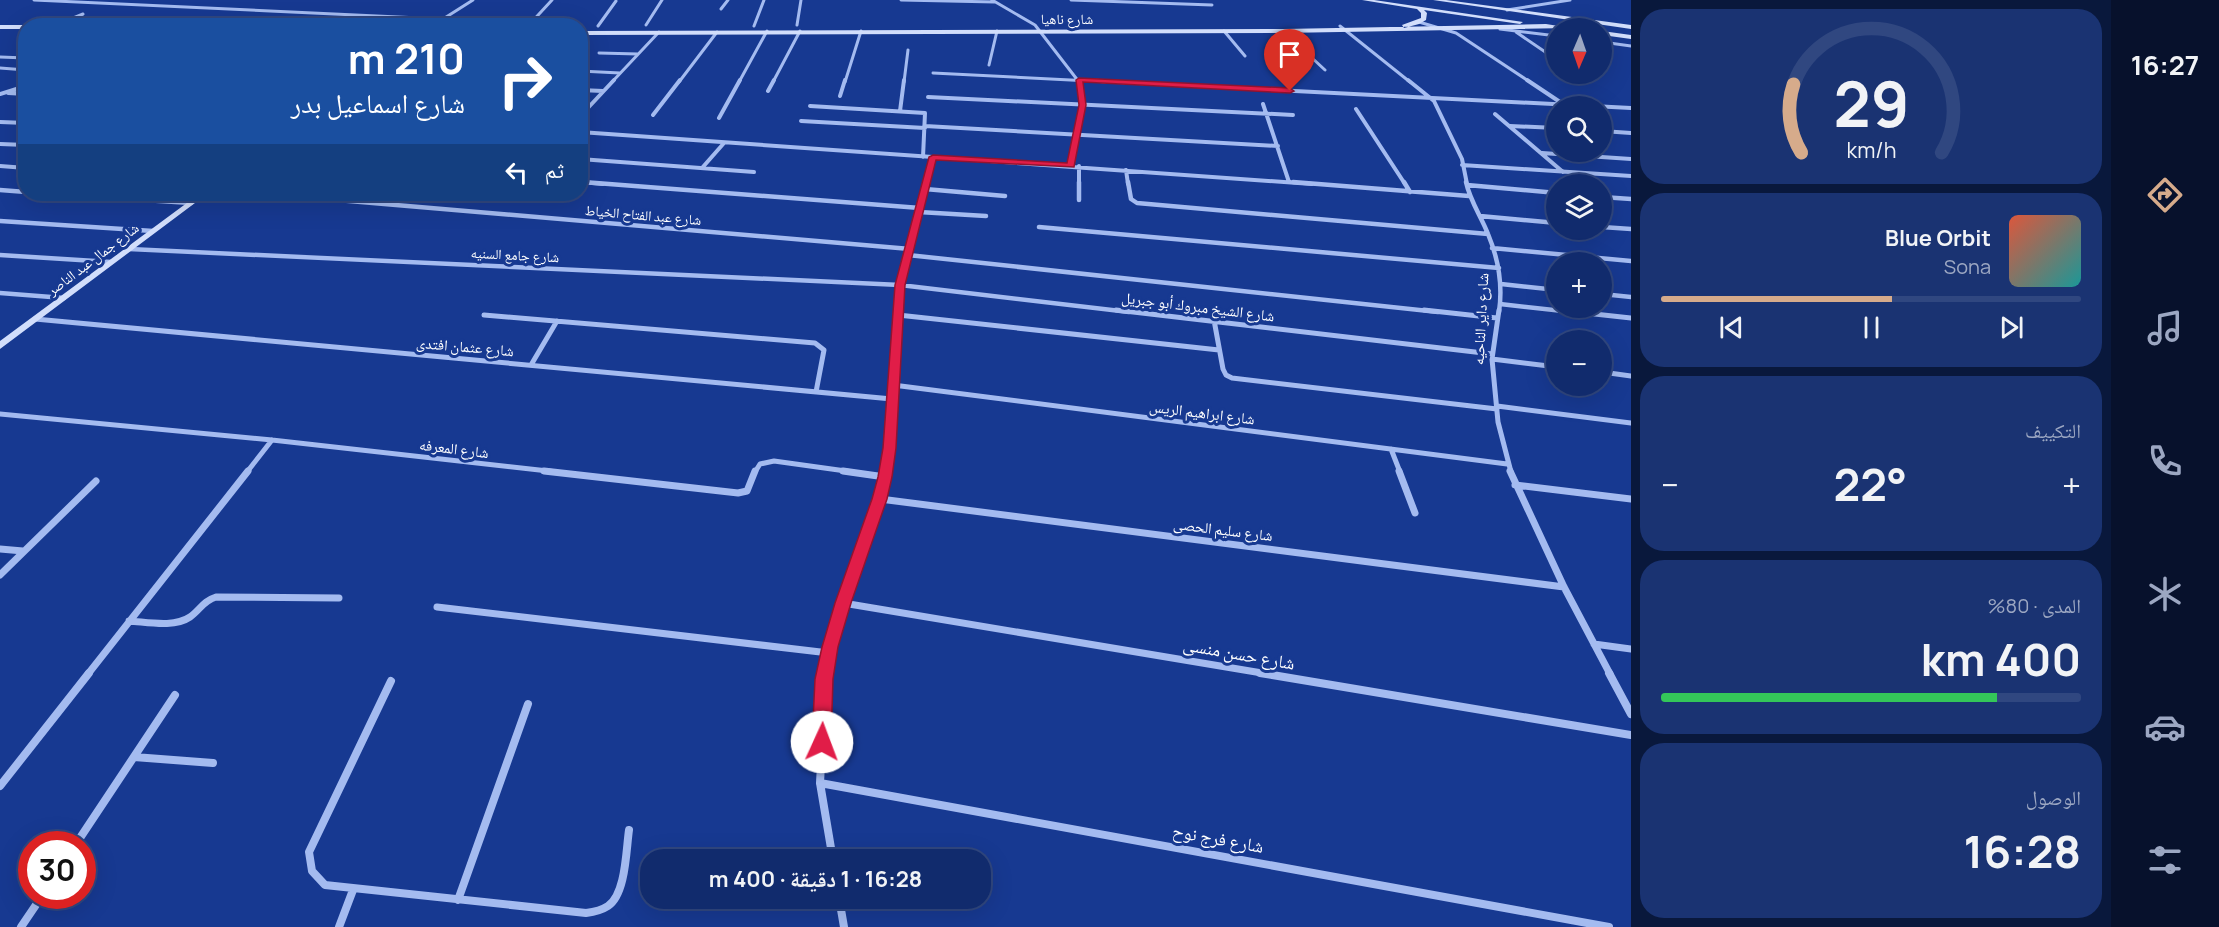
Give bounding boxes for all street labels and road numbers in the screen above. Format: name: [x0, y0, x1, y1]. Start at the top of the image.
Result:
street label: شارع ناهيا: [1041, 9, 1093, 29]
street label: شارع عبد الفتاح الخياط: [584, 200, 702, 230]
street label: شارع جمال عبد الناصر: [42, 218, 143, 301]
street label: شارع جامع السنيه: [470, 243, 560, 267]
street label: شارع داير الناحيه: [1468, 272, 1493, 366]
street label: شارع الشيخ مبروك أبو جبريل: [1120, 287, 1276, 326]
street label: شارع عثمان افتدى: [415, 332, 515, 361]
street label: شارع ابراهيم الريس: [1148, 396, 1256, 429]
street label: شارع المعرفه: [418, 434, 490, 463]
street label: شارع سليم الحصى: [1172, 513, 1274, 546]
street label: شارع حسن منسى: [1181, 631, 1297, 675]
street label: شارع فرج نوح: [1170, 818, 1266, 859]

